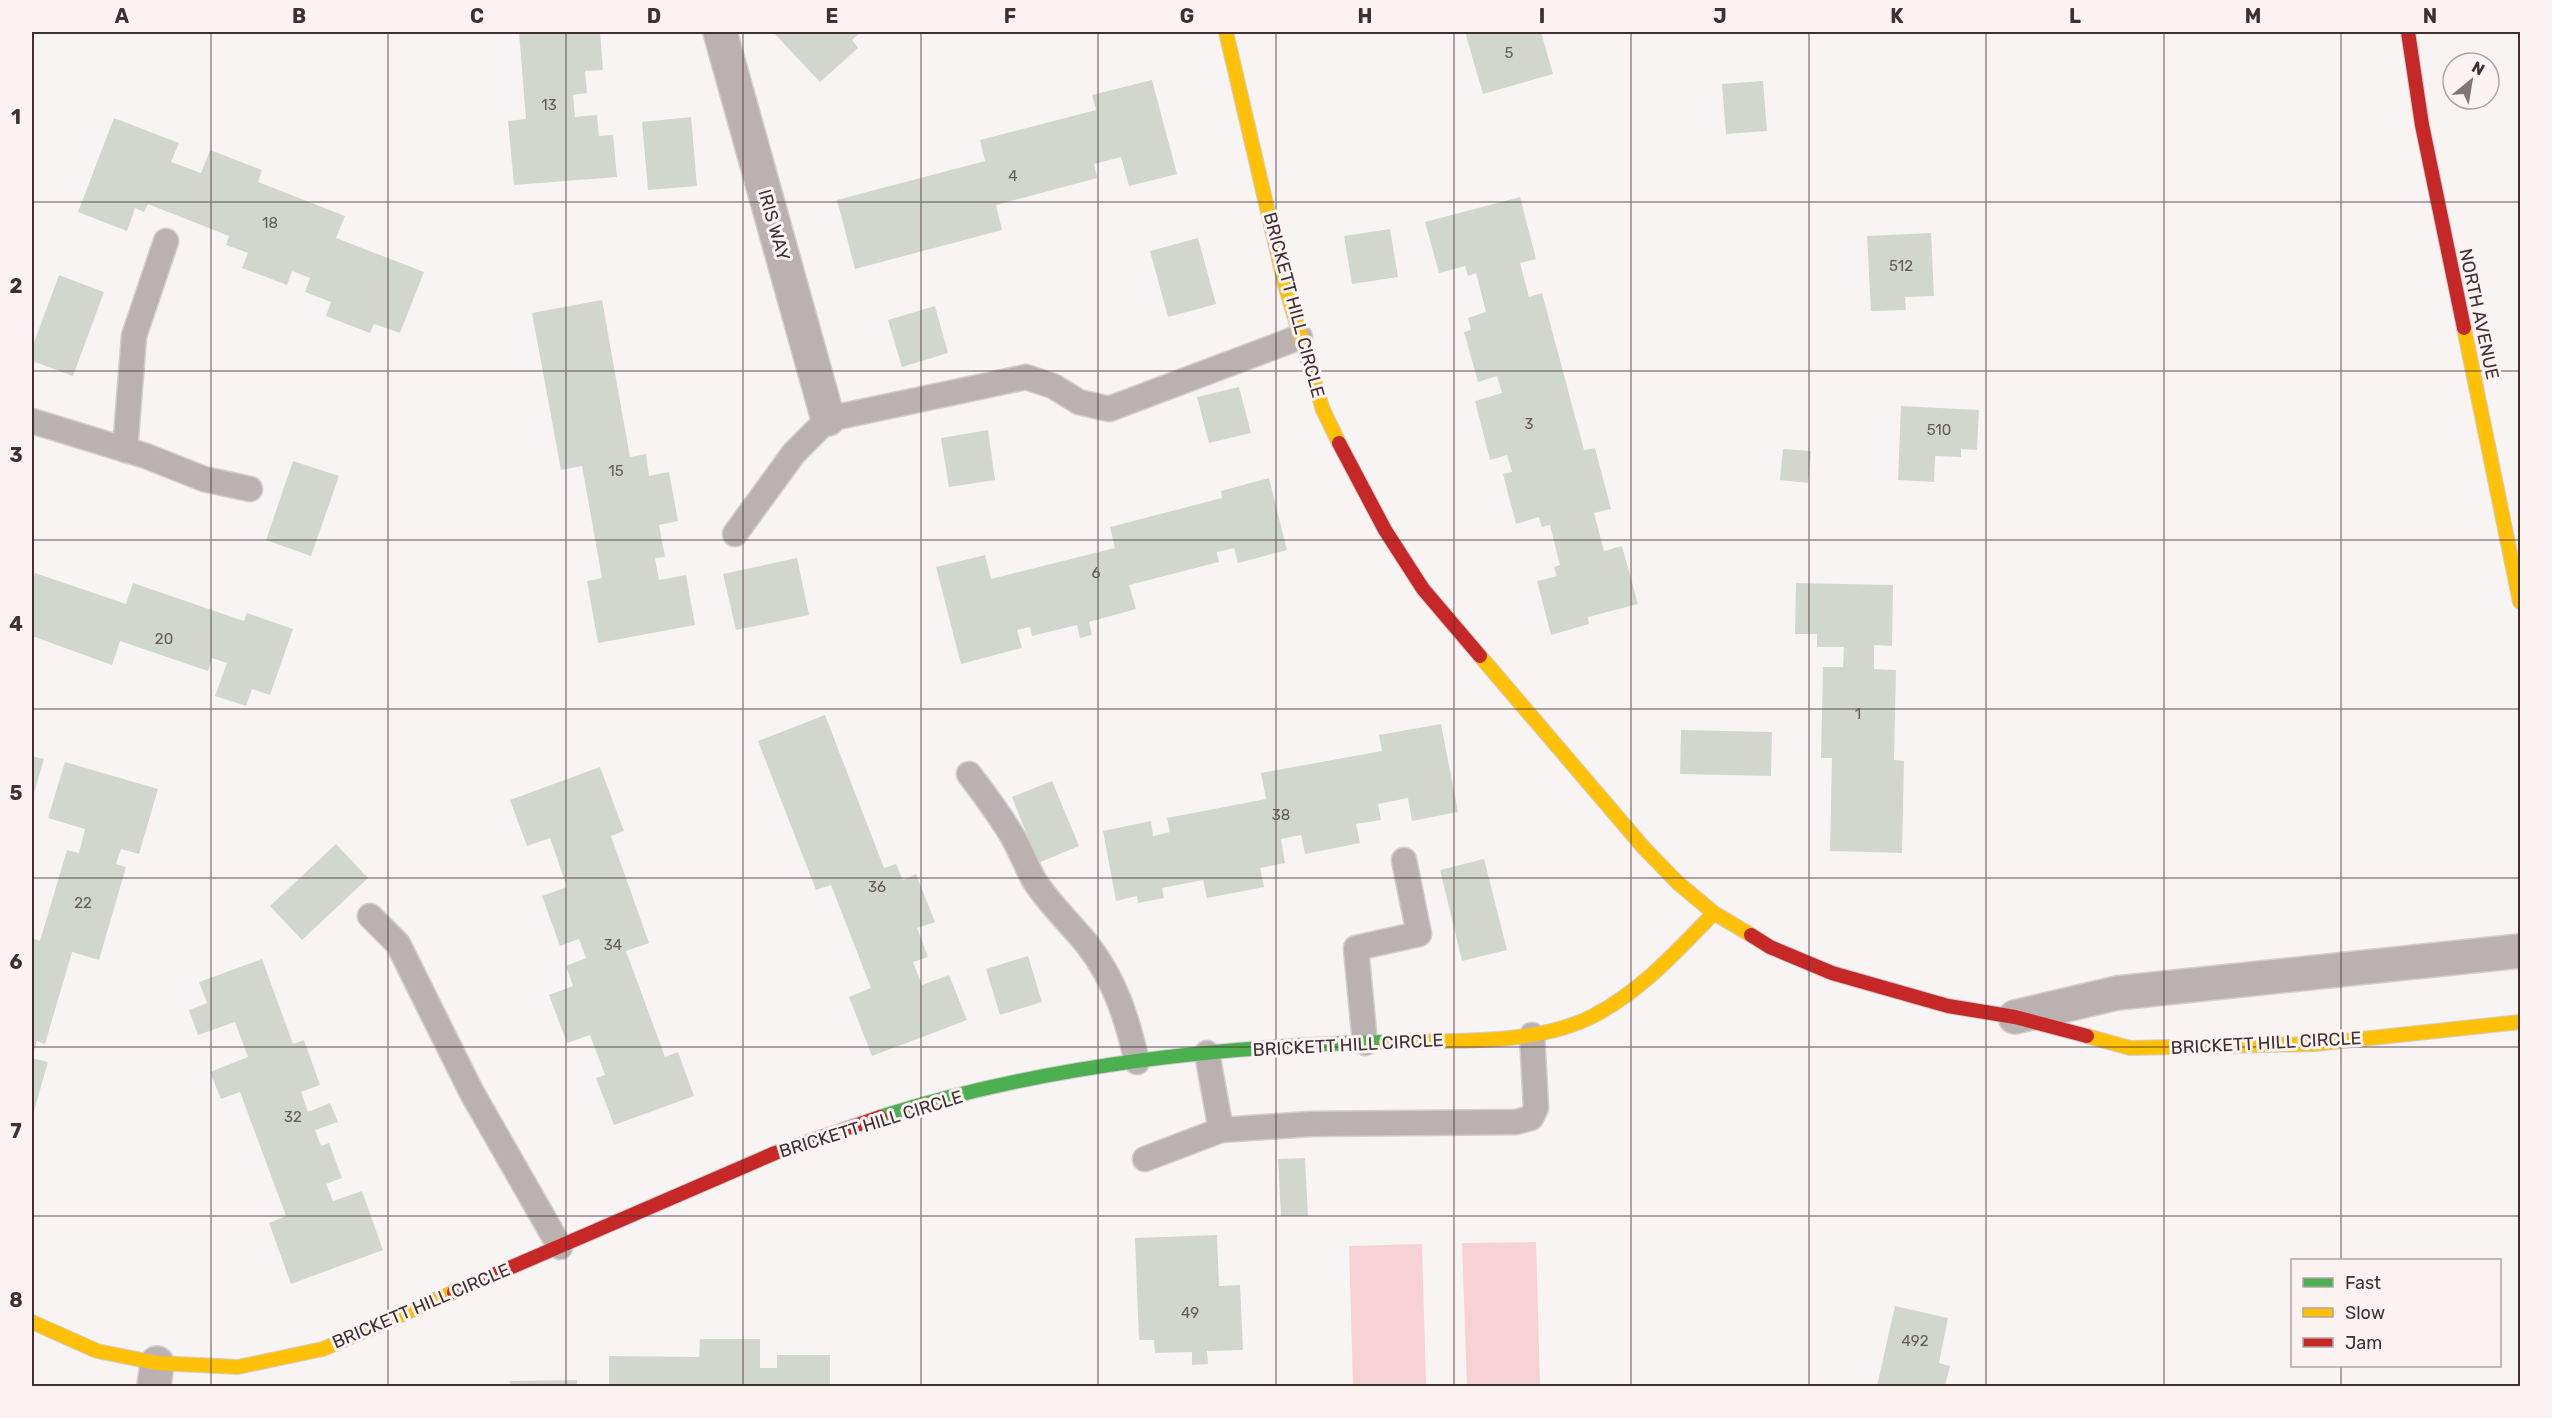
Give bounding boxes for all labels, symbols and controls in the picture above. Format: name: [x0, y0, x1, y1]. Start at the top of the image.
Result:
text: A: [115, 4, 130, 28]
text: B: [292, 4, 306, 28]
text: C: [470, 4, 484, 28]
text: D: [647, 4, 661, 28]
text: E: [826, 4, 838, 28]
text: F: [1004, 4, 1016, 28]
text: G: [1180, 4, 1194, 28]
text: H: [1358, 4, 1372, 28]
text: I: [1539, 4, 1545, 28]
text: J: [1713, 4, 1727, 28]
text: K: [1890, 4, 1904, 28]
text: L: [2069, 4, 2081, 28]
text: M: [2245, 4, 2261, 28]
text: N: [2423, 4, 2437, 28]
house number: 5: [1505, 44, 1514, 62]
north arrow: [2441, 51, 2501, 111]
text: N: [2469, 57, 2488, 80]
house number: 13: [541, 96, 557, 114]
text: 1: [11, 105, 21, 129]
house number: 4: [1008, 167, 1018, 185]
street label: IRIS WAY: [753, 187, 795, 264]
street label: BRICKETT HILL CIRCLE: [1259, 210, 1329, 400]
house number: 18: [262, 214, 278, 232]
street label: NORTH AVENUE: [2454, 246, 2504, 382]
house number: 512: [1889, 257, 1913, 275]
text: 2: [10, 274, 23, 298]
house number: 3: [1524, 415, 1534, 433]
house number: 510: [1927, 421, 1951, 439]
text: 3: [9, 443, 23, 467]
house number: 15: [608, 462, 624, 480]
house number: 6: [1091, 564, 1101, 582]
text: 4: [9, 612, 23, 636]
house number: 20: [155, 630, 173, 648]
house number: 1: [1855, 705, 1861, 723]
text: 5: [10, 781, 23, 805]
house number: 38: [1272, 806, 1290, 824]
house number: 36: [868, 878, 886, 896]
house number: 22: [74, 894, 92, 912]
house number: 34: [604, 936, 622, 954]
text: 6: [9, 950, 23, 974]
street label: BRICKETT HILL CIRCLE: [2170, 1027, 2362, 1059]
street label: BRICKETT HILL CIRCLE: [1252, 1029, 1444, 1061]
street label: BRICKETT HILL CIRCLE: [776, 1086, 966, 1162]
house number: 32: [284, 1108, 302, 1126]
text: 7: [10, 1119, 22, 1143]
street label: BRICKETT HILL CIRCLE: [329, 1259, 513, 1353]
legend: [2291, 1259, 2501, 1367]
text: Fast: [2345, 1272, 2381, 1294]
text: 8: [9, 1288, 23, 1312]
text: Slow: [2345, 1302, 2385, 1324]
house number: 49: [1181, 1304, 1199, 1322]
house number: 492: [1902, 1332, 1929, 1350]
text: Jam: [2345, 1332, 2382, 1354]

